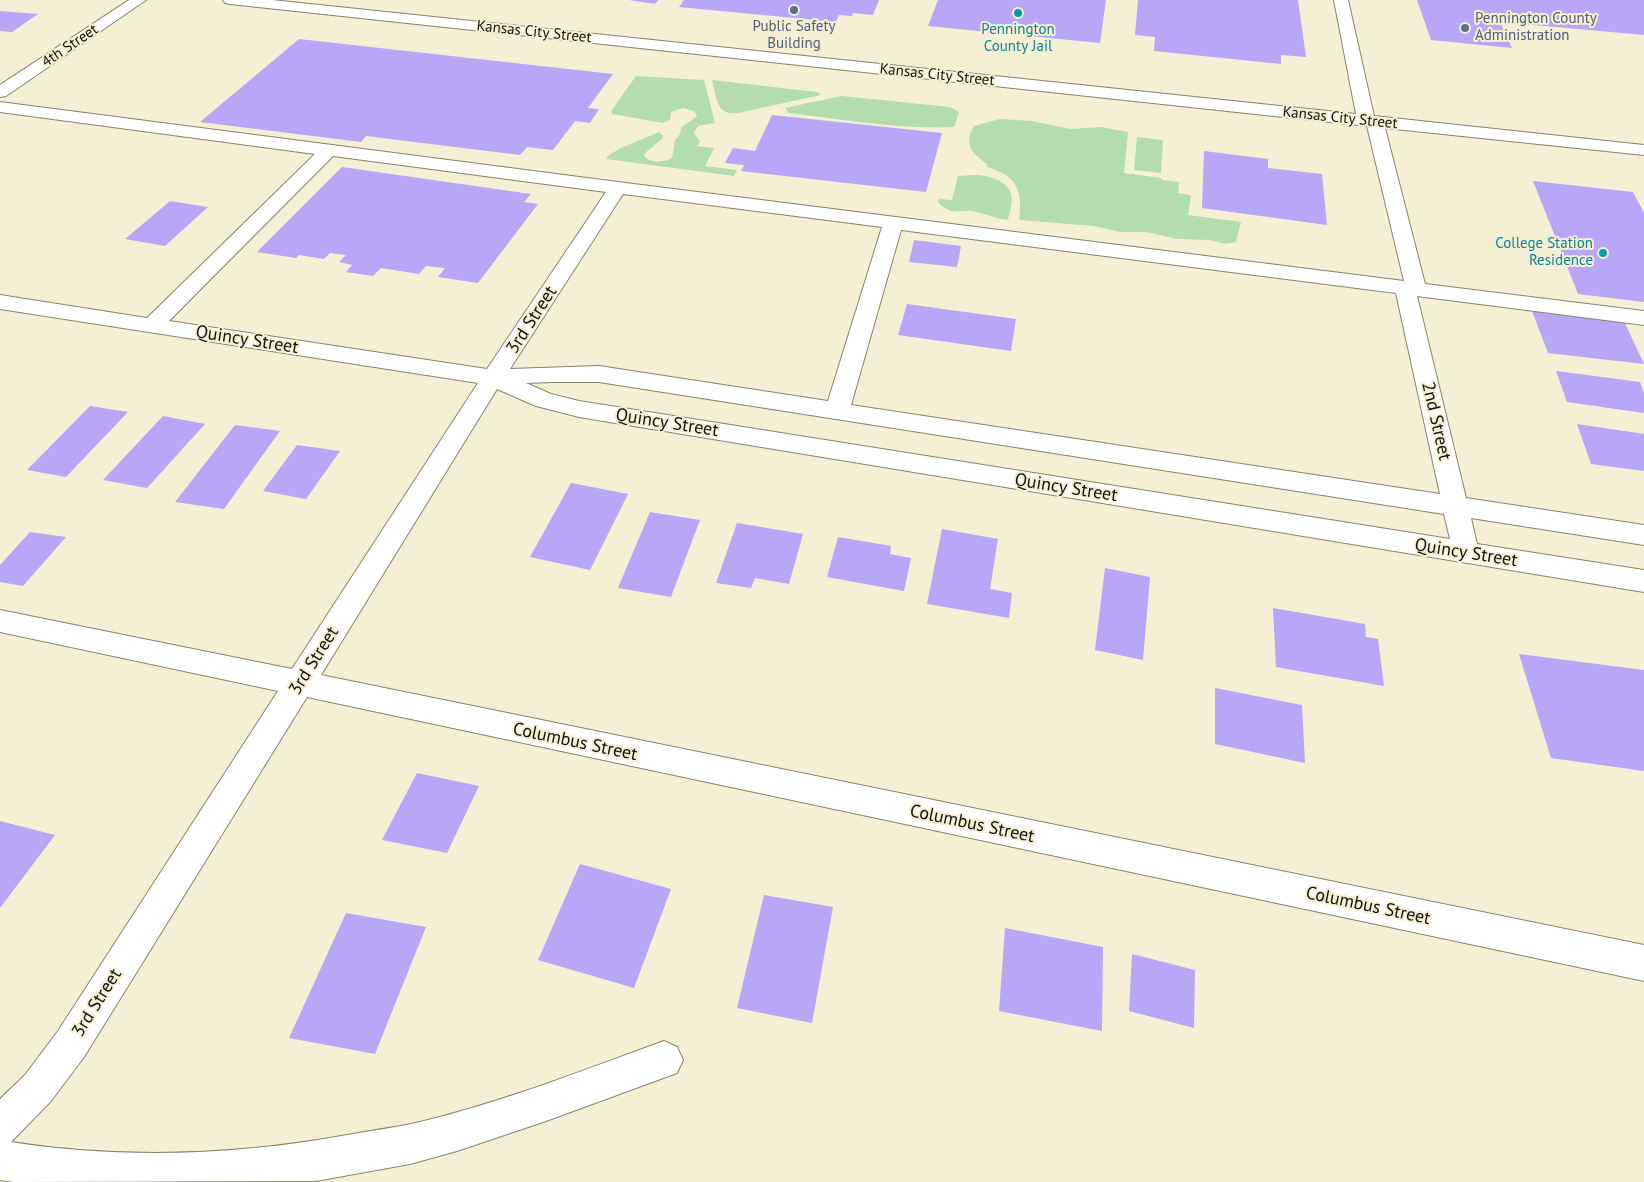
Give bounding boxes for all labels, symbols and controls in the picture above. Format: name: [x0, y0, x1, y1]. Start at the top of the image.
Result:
marker: Public Safety Building: [788, 4, 800, 16]
marker: Pennington County Jail: [1012, 7, 1024, 19]
place label: Pennington County Administration: [1475, 10, 1597, 45]
street label: Kansas City Street: [476, 17, 592, 47]
place label: Public Safety Building: [753, 18, 835, 53]
street label: 4th Street: [39, 21, 101, 71]
place label: Pennington County Jail: [981, 21, 1055, 56]
marker: Pennington County Administration: [1459, 22, 1471, 34]
street label: Kansas City Street: [879, 60, 995, 90]
street label: Kansas City Street: [1282, 103, 1398, 133]
place label: College Station Residence: [1495, 235, 1593, 270]
marker: College Station Residence: [1597, 247, 1609, 259]
street label: 3rd Street: [502, 282, 562, 358]
street label: Quincy Street: [194, 321, 300, 359]
street label: 2nd Street: [1416, 380, 1456, 462]
street label: Quincy Street: [614, 404, 720, 442]
street label: Quincy Street: [1013, 469, 1119, 507]
street label: Quincy Street: [1413, 534, 1519, 572]
street label: 3rd Street: [285, 623, 343, 699]
street label: Columbus Street: [511, 718, 639, 766]
street label: Columbus Street: [908, 800, 1036, 848]
street label: Columbus Street: [1304, 882, 1432, 930]
street label: 3rd Street: [68, 965, 126, 1041]

